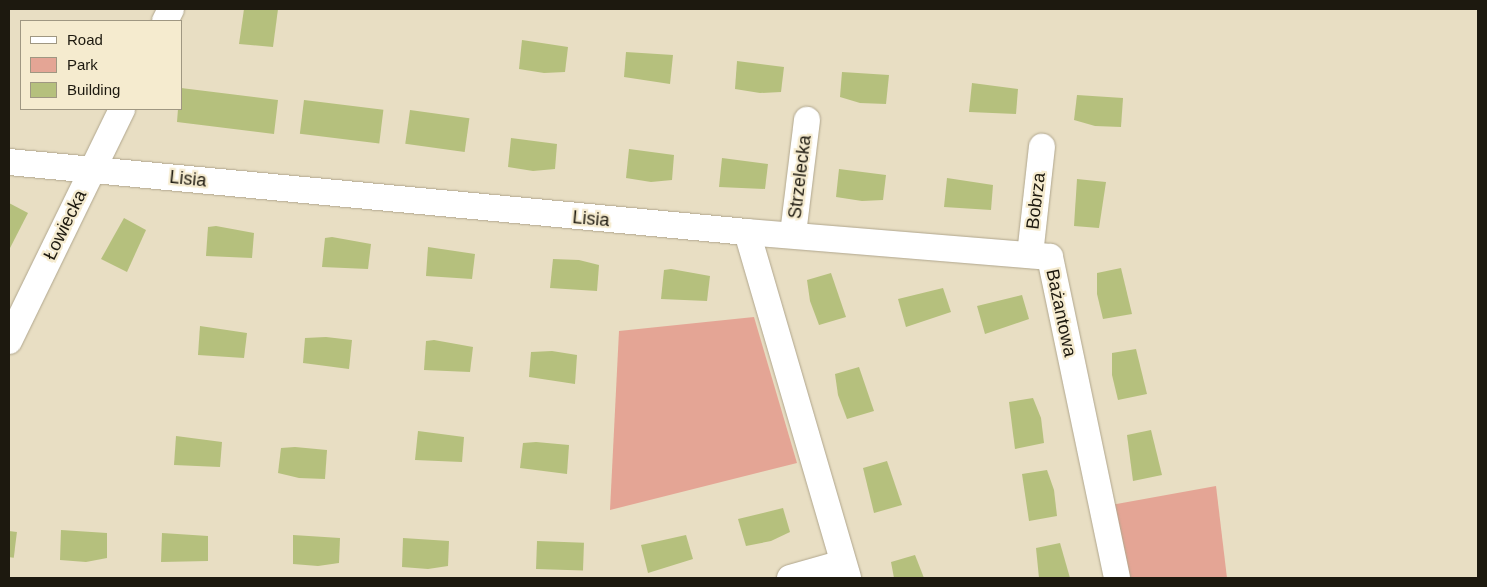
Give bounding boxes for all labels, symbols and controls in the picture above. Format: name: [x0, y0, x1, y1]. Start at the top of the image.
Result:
legend: [20, 20, 182, 110]
text: Road: [67, 31, 103, 48]
text: Park: [67, 56, 98, 73]
text: Building: [67, 81, 120, 98]
street label: Strzelecka: [784, 134, 816, 220]
street label: Lisia: [168, 166, 208, 192]
street label: Bobrza: [1022, 171, 1050, 231]
street label: Łowiecka: [39, 187, 91, 263]
street label: Lisia: [572, 207, 610, 231]
street label: Bażantowa: [1041, 267, 1081, 359]

